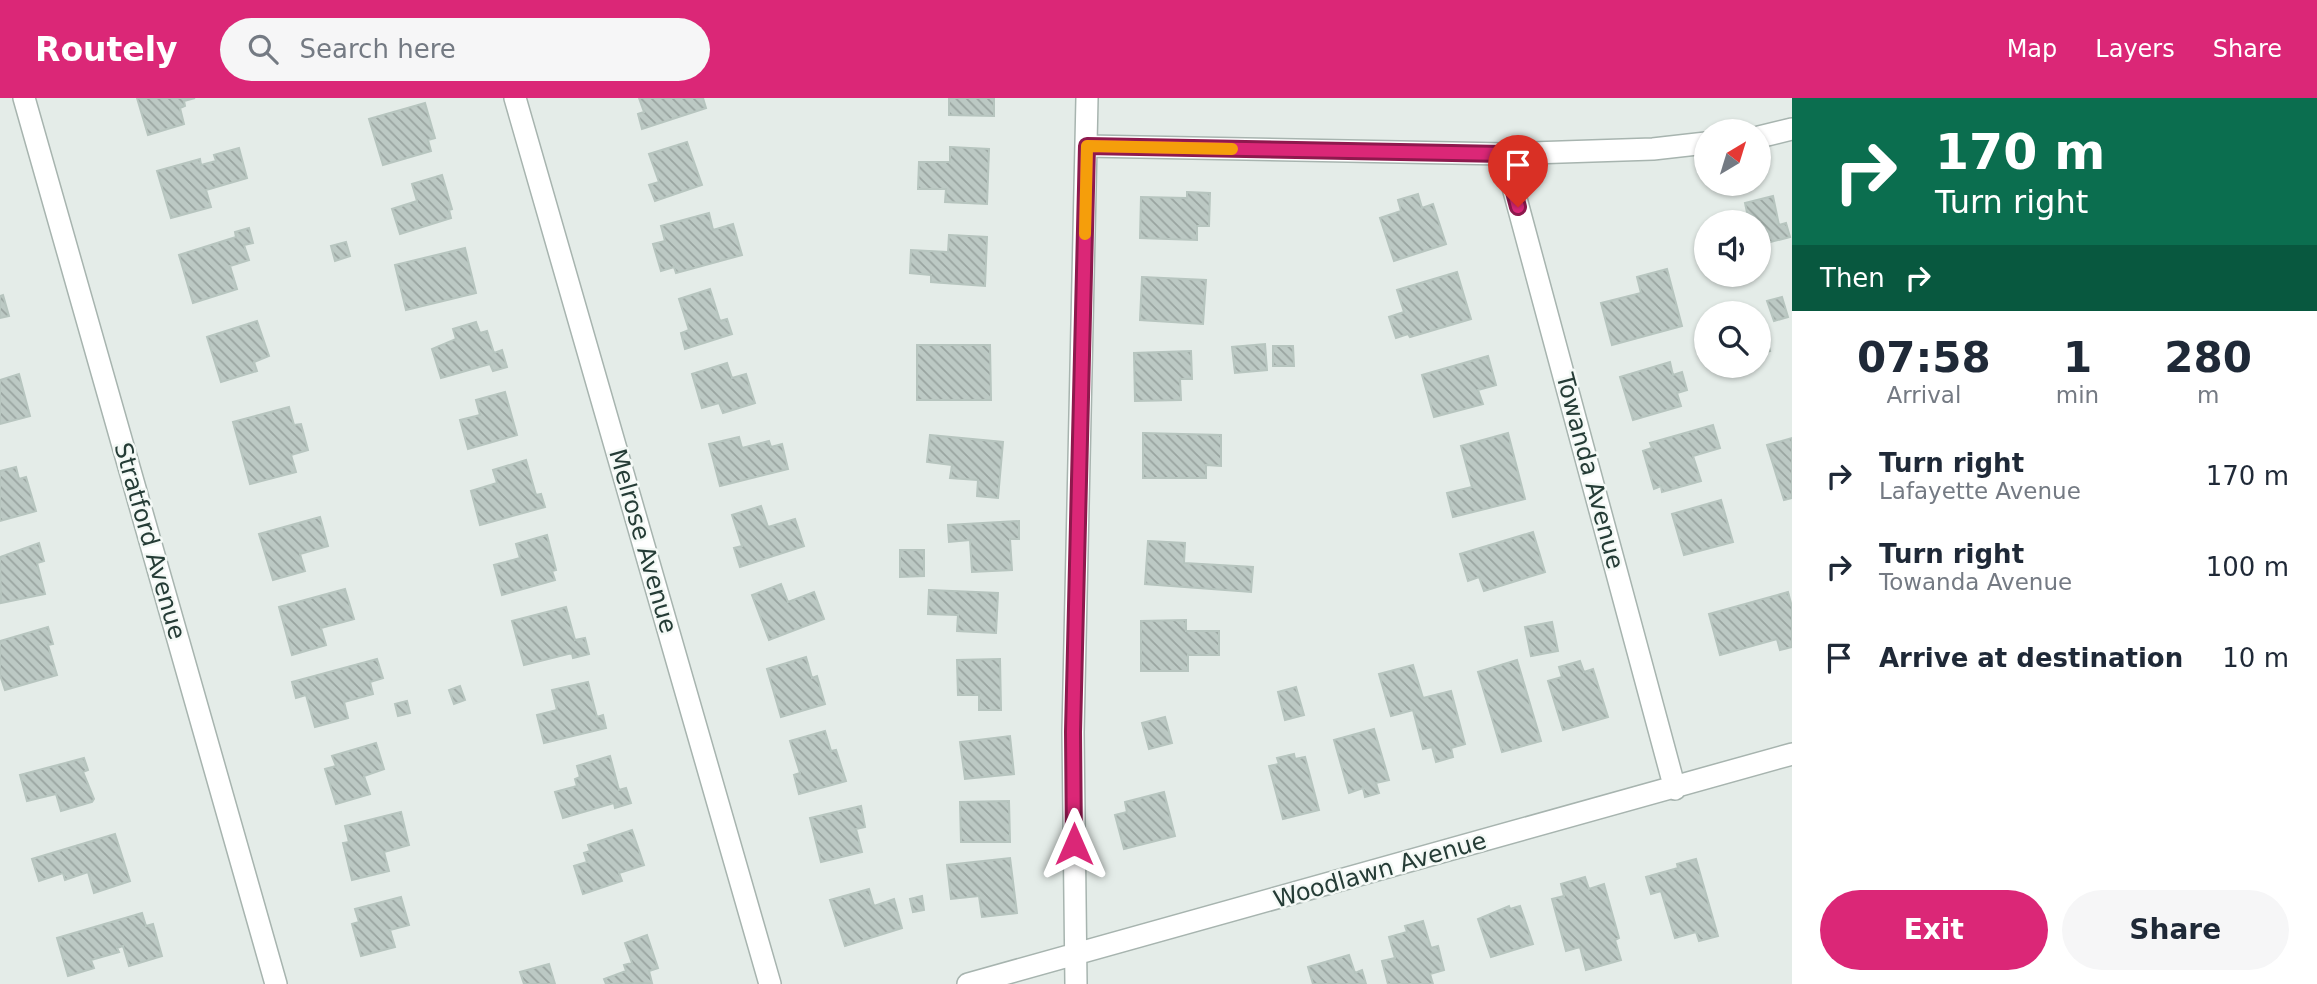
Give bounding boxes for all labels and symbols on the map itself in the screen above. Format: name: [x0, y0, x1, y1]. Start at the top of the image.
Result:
north arrow: [1694, 119, 1771, 196]
pin: [1488, 135, 1548, 207]
street label: Towanda Avenue: [1550, 369, 1630, 572]
street label: Stratford Avenue: [109, 439, 191, 643]
street label: Melrose Avenue: [603, 446, 683, 636]
position arrow: [1037, 807, 1111, 881]
street label: Woodlawn Avenue: [1270, 826, 1490, 914]

